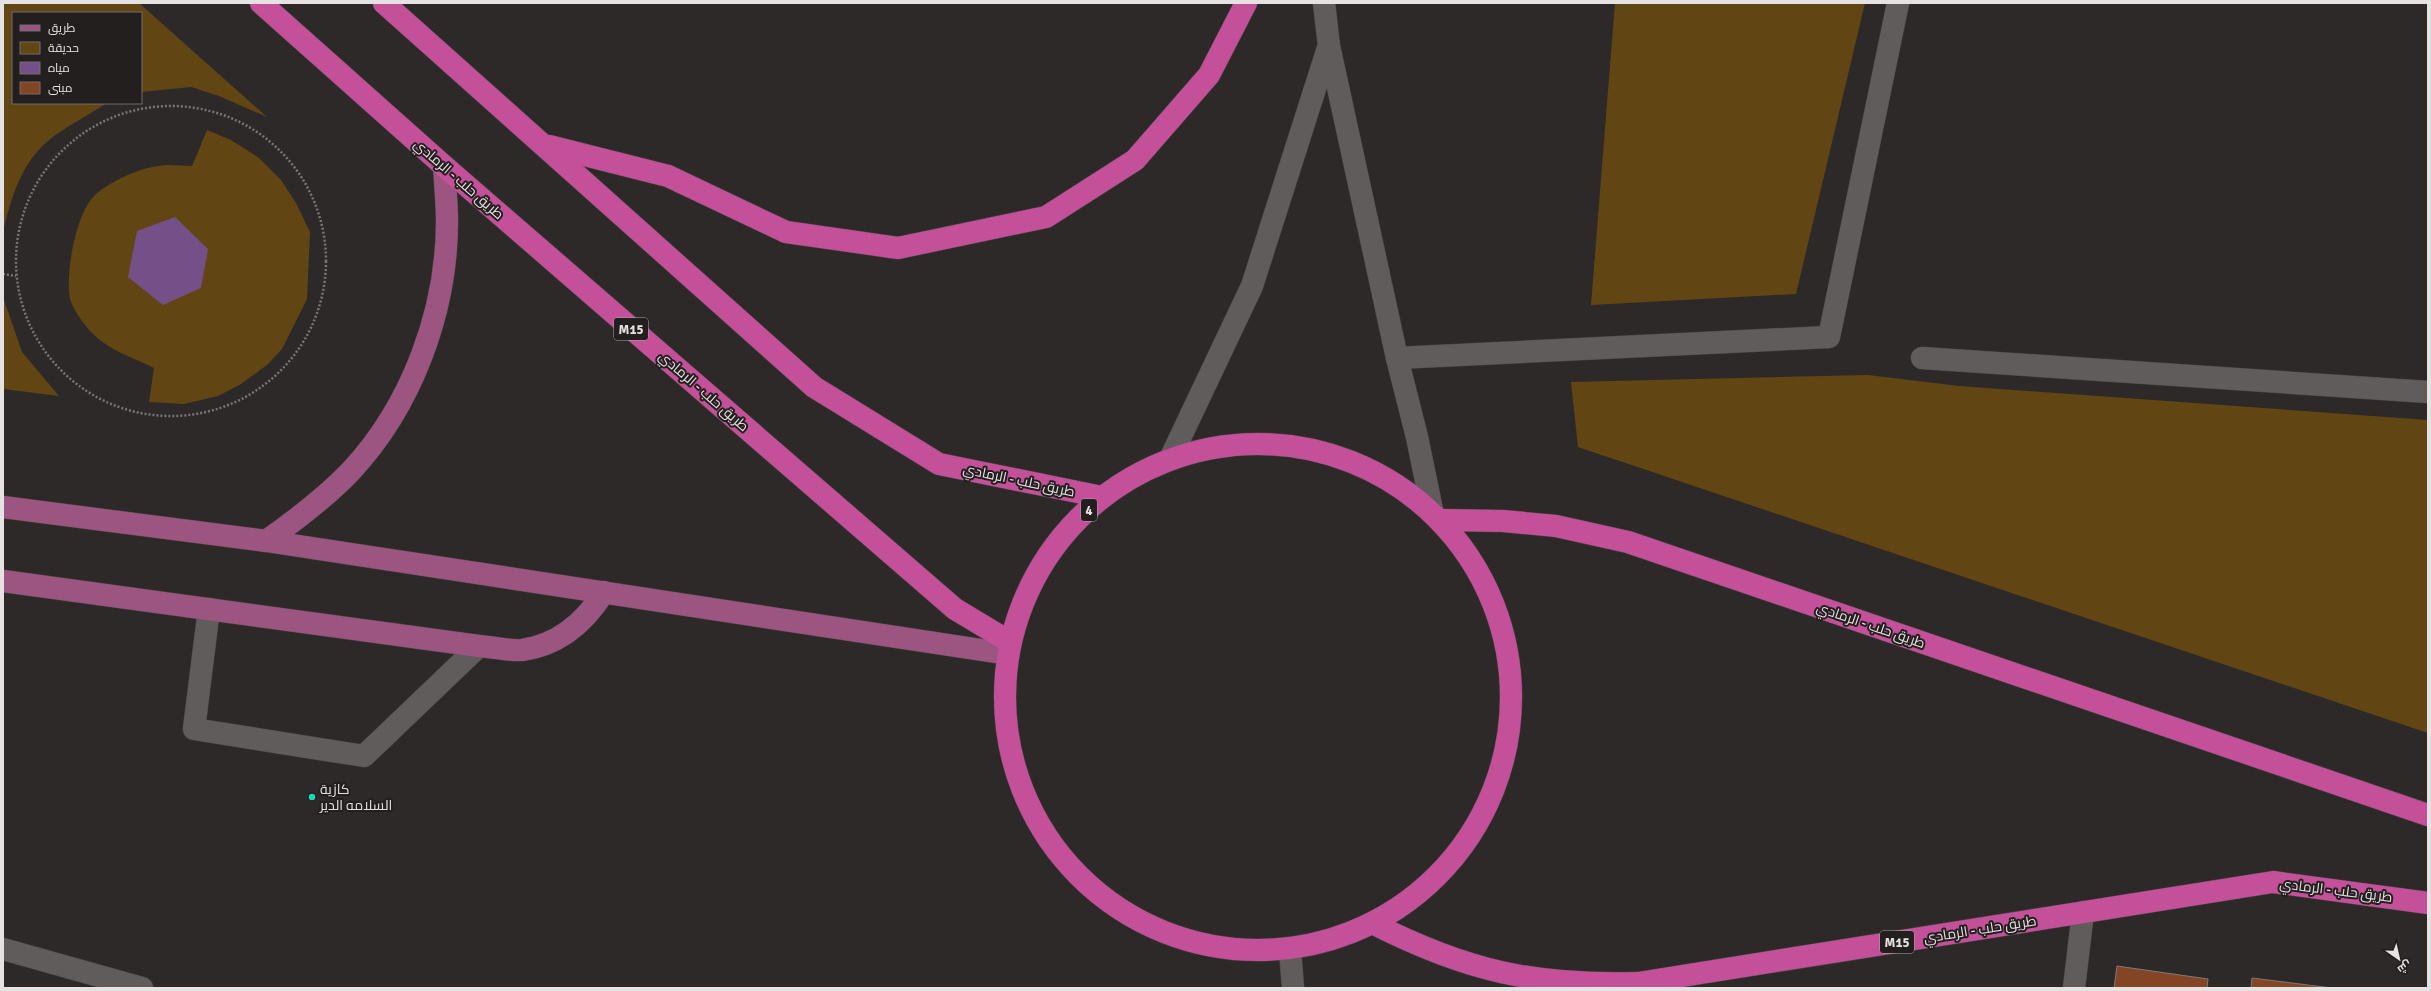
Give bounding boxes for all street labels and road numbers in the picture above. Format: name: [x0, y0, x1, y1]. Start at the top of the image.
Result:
street label: طريق حلب - الرمادي: [408, 136, 507, 225]
road number: M15: [614, 318, 648, 340]
street label: طريق حلب - الرمادي: [653, 348, 752, 437]
street label: طريق حلب - الرمادي: [961, 460, 1076, 504]
road number: 4: [1081, 499, 1097, 521]
street label: طريق حلب - الرمادي: [1813, 599, 1927, 655]
street label: طريق حلب - الرمادي: [2278, 875, 2393, 909]
street label: طريق حلب - الرمادي: [1923, 912, 2038, 950]
road number: M15: [1880, 931, 1914, 953]

